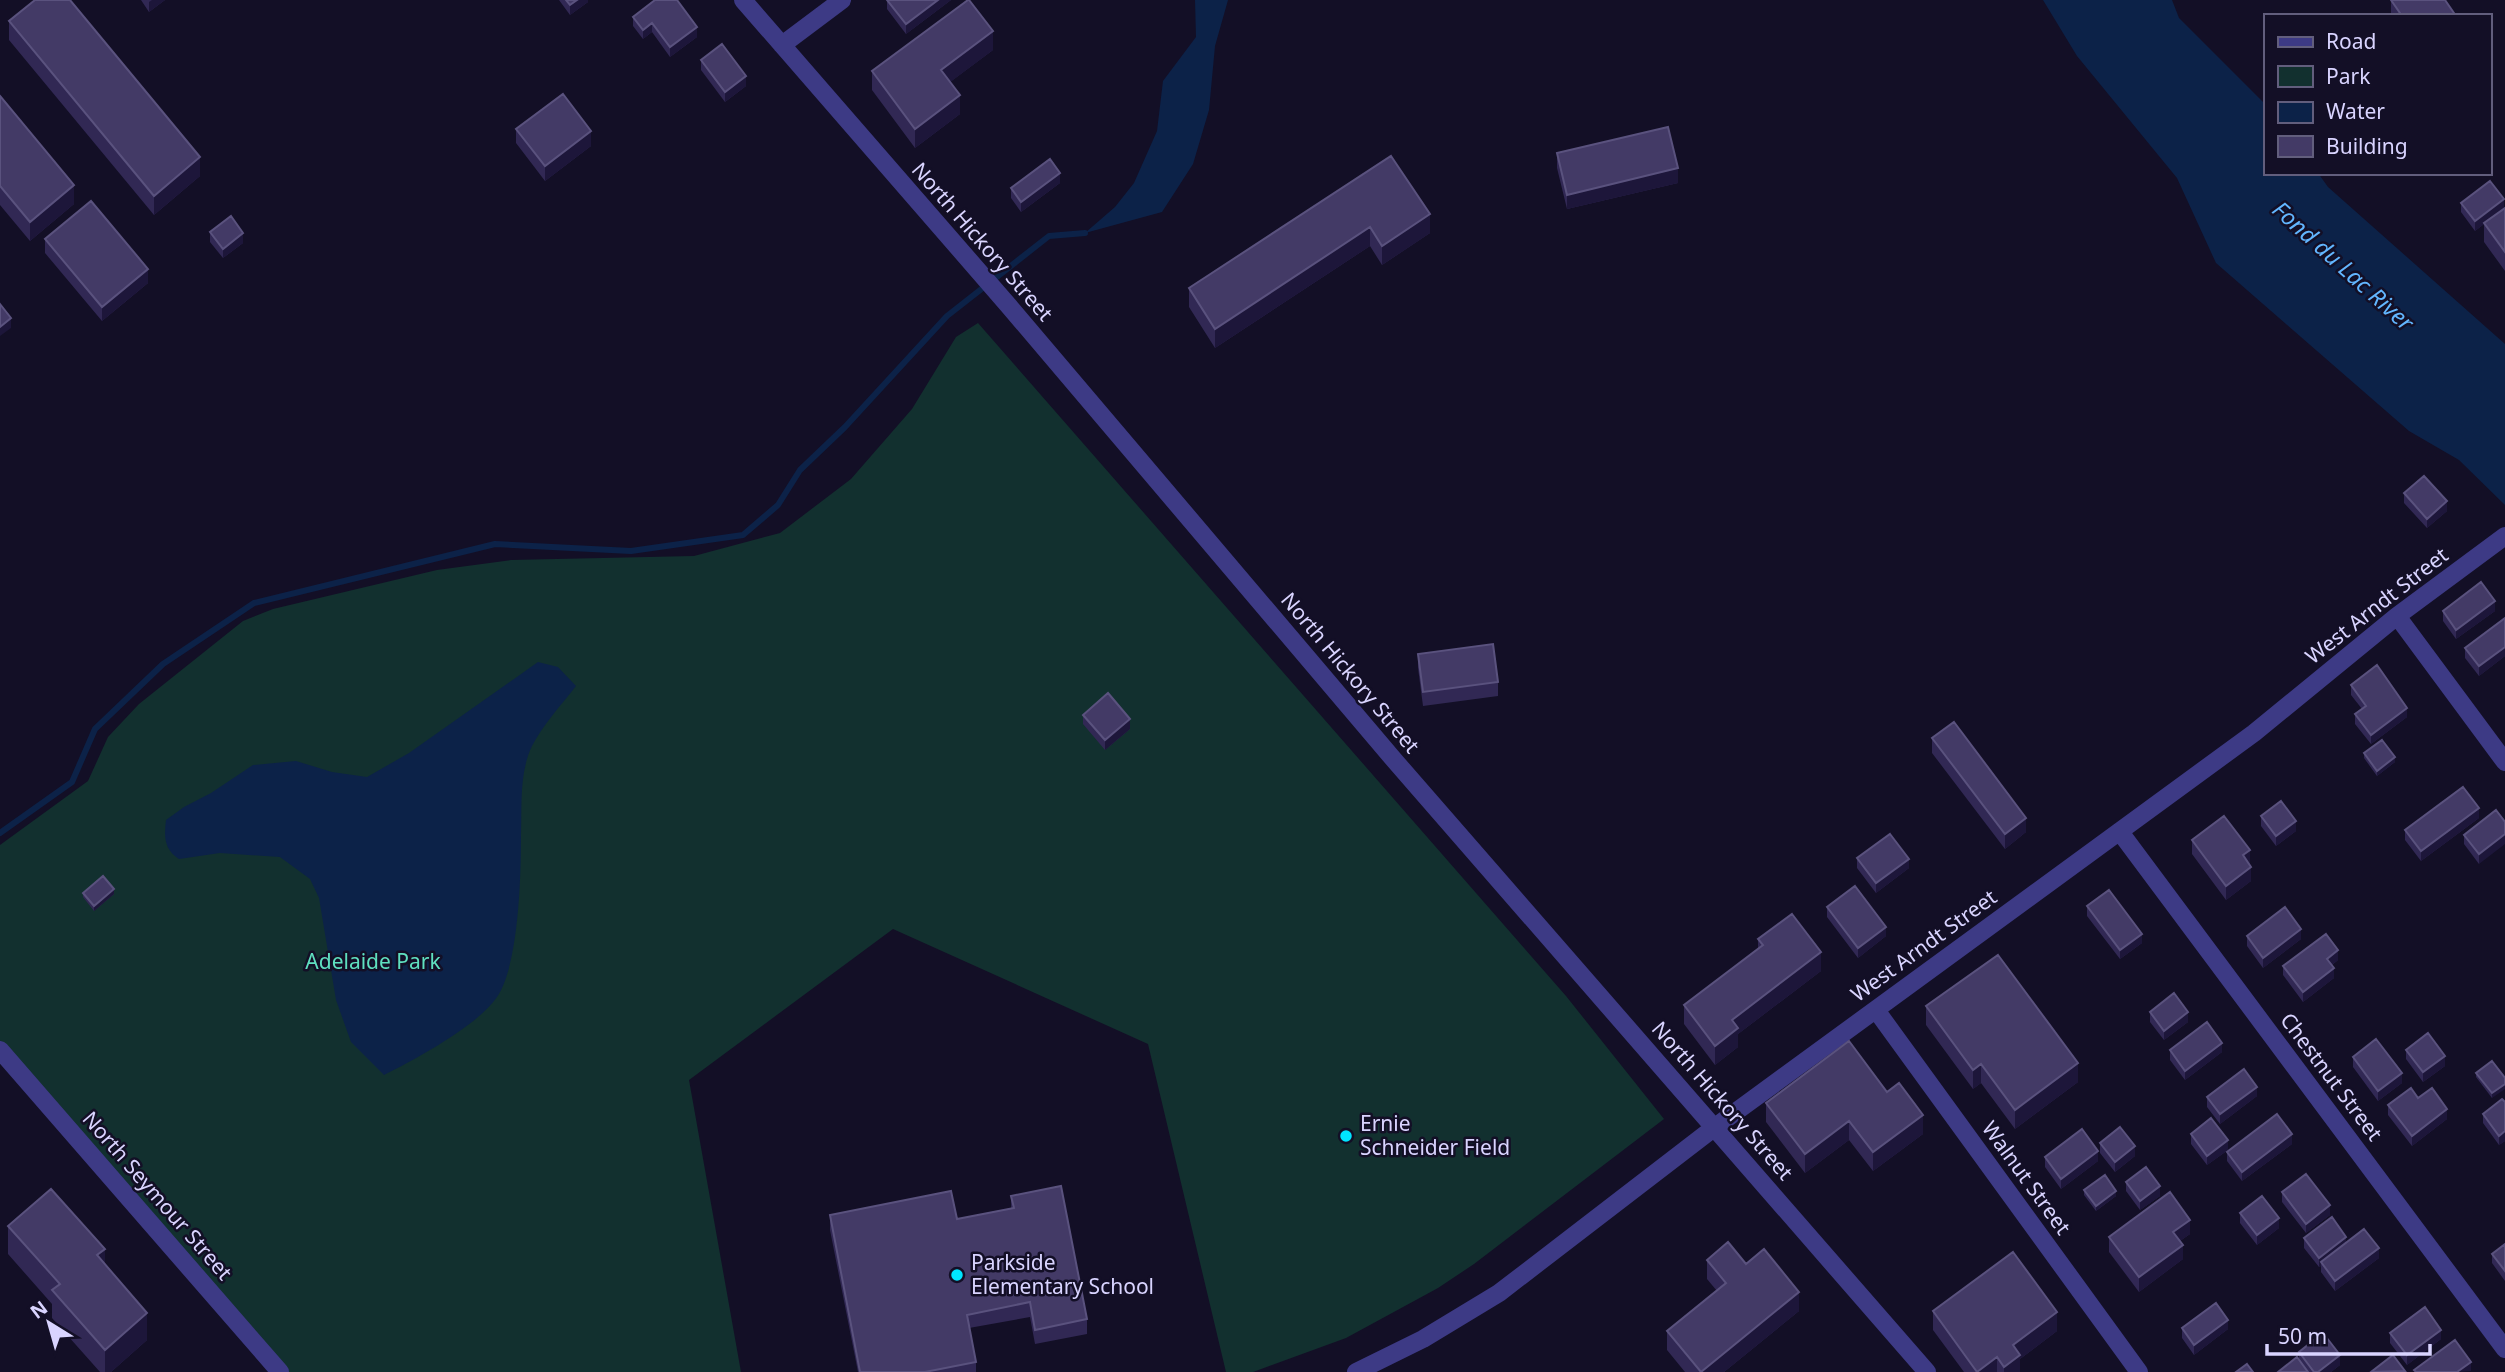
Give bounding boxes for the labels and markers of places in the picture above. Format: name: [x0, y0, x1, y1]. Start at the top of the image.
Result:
place label: Ernie Schneider Field: [1360, 1109, 1510, 1161]
marker: Ernie Schneider Field: [1338, 1128, 1354, 1144]
place label: Parkside Elementary School: [971, 1248, 1154, 1300]
marker: Parkside Elementary School: [949, 1267, 965, 1283]

